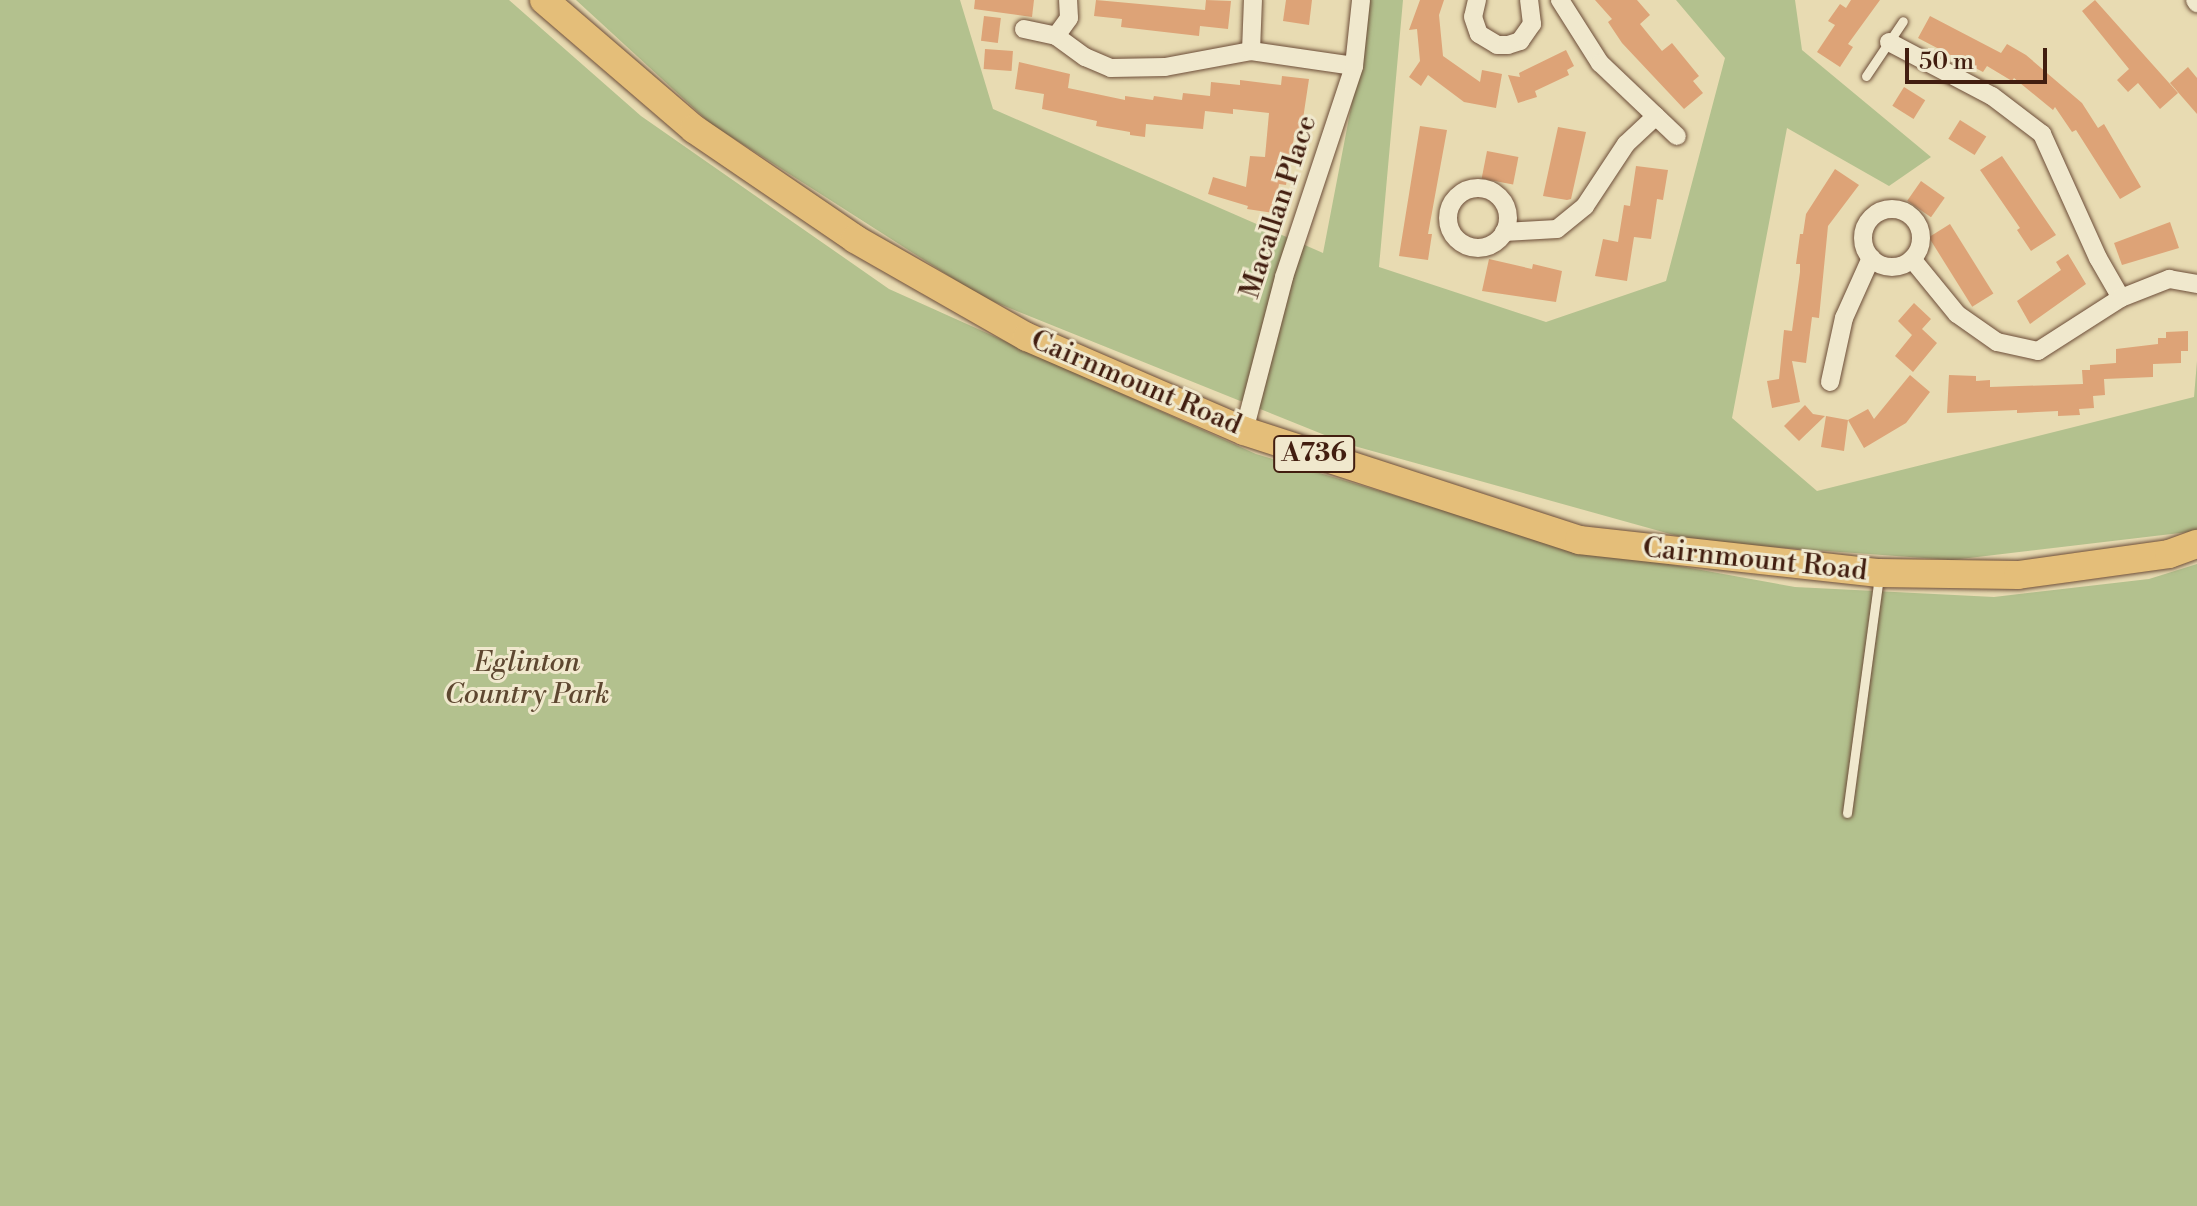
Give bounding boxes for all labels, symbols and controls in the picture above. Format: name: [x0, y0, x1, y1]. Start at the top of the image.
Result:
scale bar: [1909, 32, 2051, 82]
text: 50 m: [1919, 47, 1974, 77]
street label: Macallan Place: [1234, 111, 1324, 303]
street label: Cairnmount Road: [1026, 324, 1246, 442]
road number: A736: [1272, 432, 1356, 476]
street label: Cairnmount Road: [1641, 532, 1869, 588]
park label: Eglinton Country Park: [445, 646, 609, 712]

